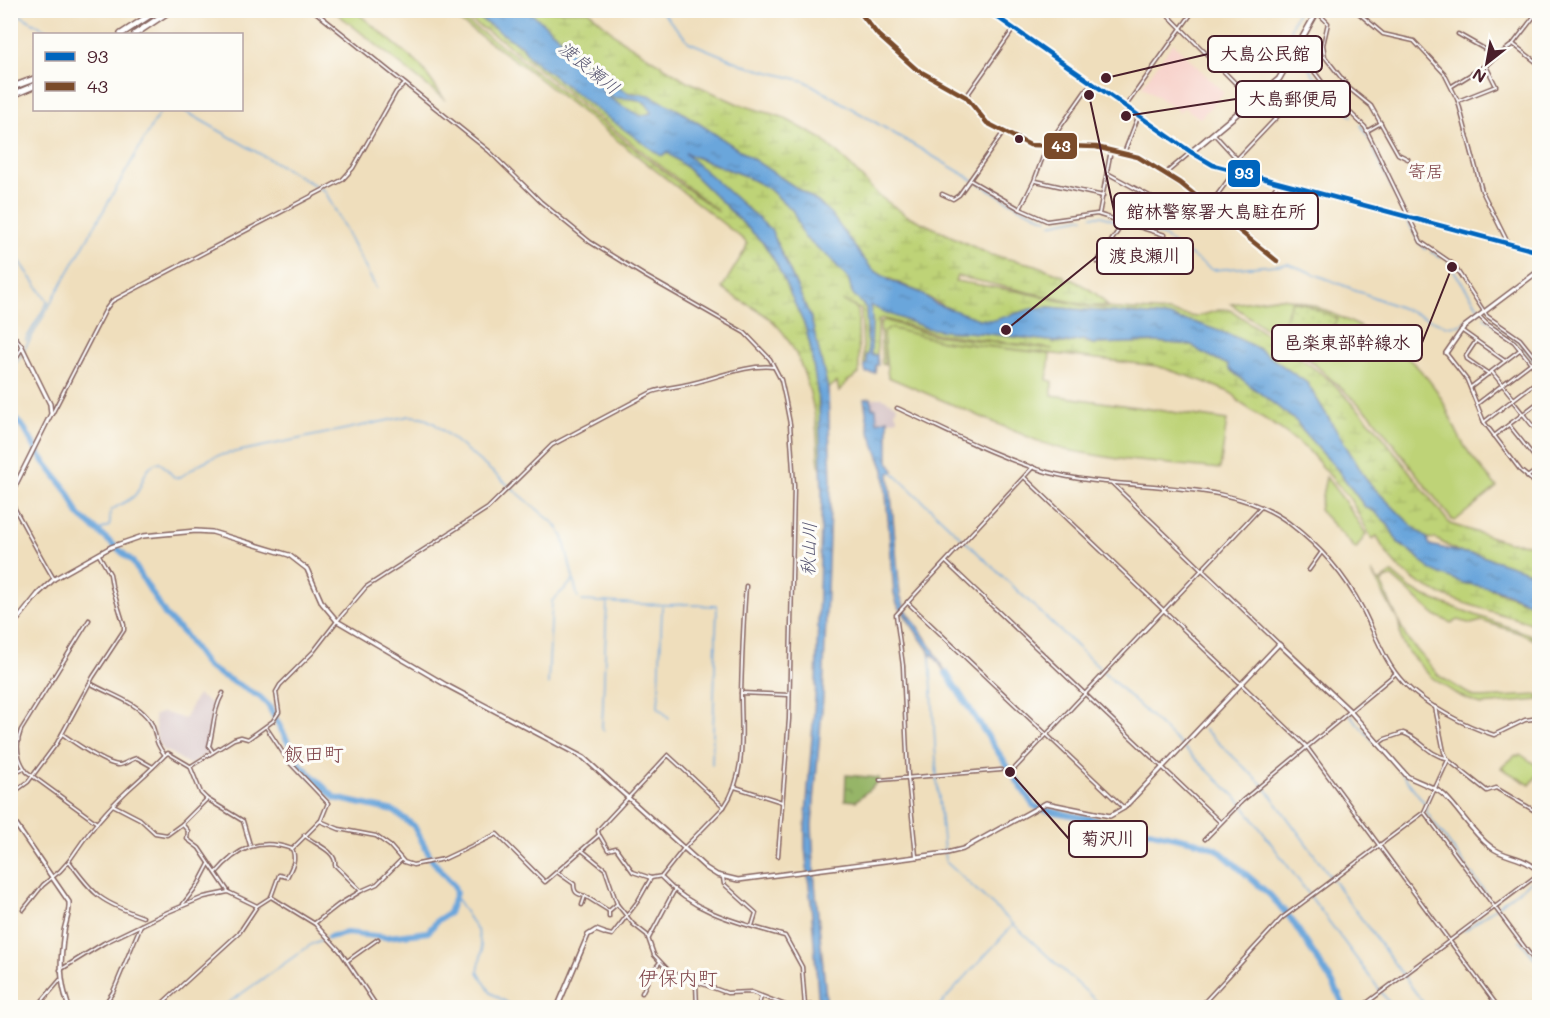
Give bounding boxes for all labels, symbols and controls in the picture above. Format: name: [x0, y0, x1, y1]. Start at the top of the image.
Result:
legend: [33, 33, 243, 111]
north arrow: [1457, 33, 1517, 93]
water label: 渡良瀬川: [554, 35, 625, 99]
callout: 大島公民館: [1208, 36, 1322, 72]
text: 大島公民館: [1220, 41, 1310, 65]
text: 93: [87, 44, 108, 68]
text: N: [1468, 64, 1490, 88]
text: 43: [87, 74, 108, 98]
callout: 大島郵便局: [1236, 81, 1350, 117]
text: 大島郵便局: [1248, 86, 1338, 110]
line badge: 43: [1043, 132, 1078, 160]
unlabelled marker: [1013, 133, 1025, 145]
text: 43: [1051, 135, 1071, 156]
line badge: 93: [1227, 159, 1261, 188]
district label: 寄居: [1408, 159, 1444, 183]
text: 93: [1234, 162, 1254, 183]
callout: 館林警察署大島駐在所: [1114, 193, 1318, 229]
text: 館林警察署大島駐在所: [1126, 199, 1306, 223]
callout: 渡良瀬川: [1097, 238, 1193, 274]
text: 渡良瀬川: [1109, 243, 1181, 267]
callout: 邑楽東部幹線水: [1272, 325, 1422, 361]
text: 邑楽東部幹線水: [1284, 330, 1410, 354]
water label: 秋山川: [795, 522, 821, 576]
district label: 飯田町: [284, 740, 344, 766]
callout: 菊沢川: [1069, 821, 1147, 857]
text: 菊沢川: [1081, 826, 1135, 850]
district label: 伊保内町: [638, 964, 718, 990]

